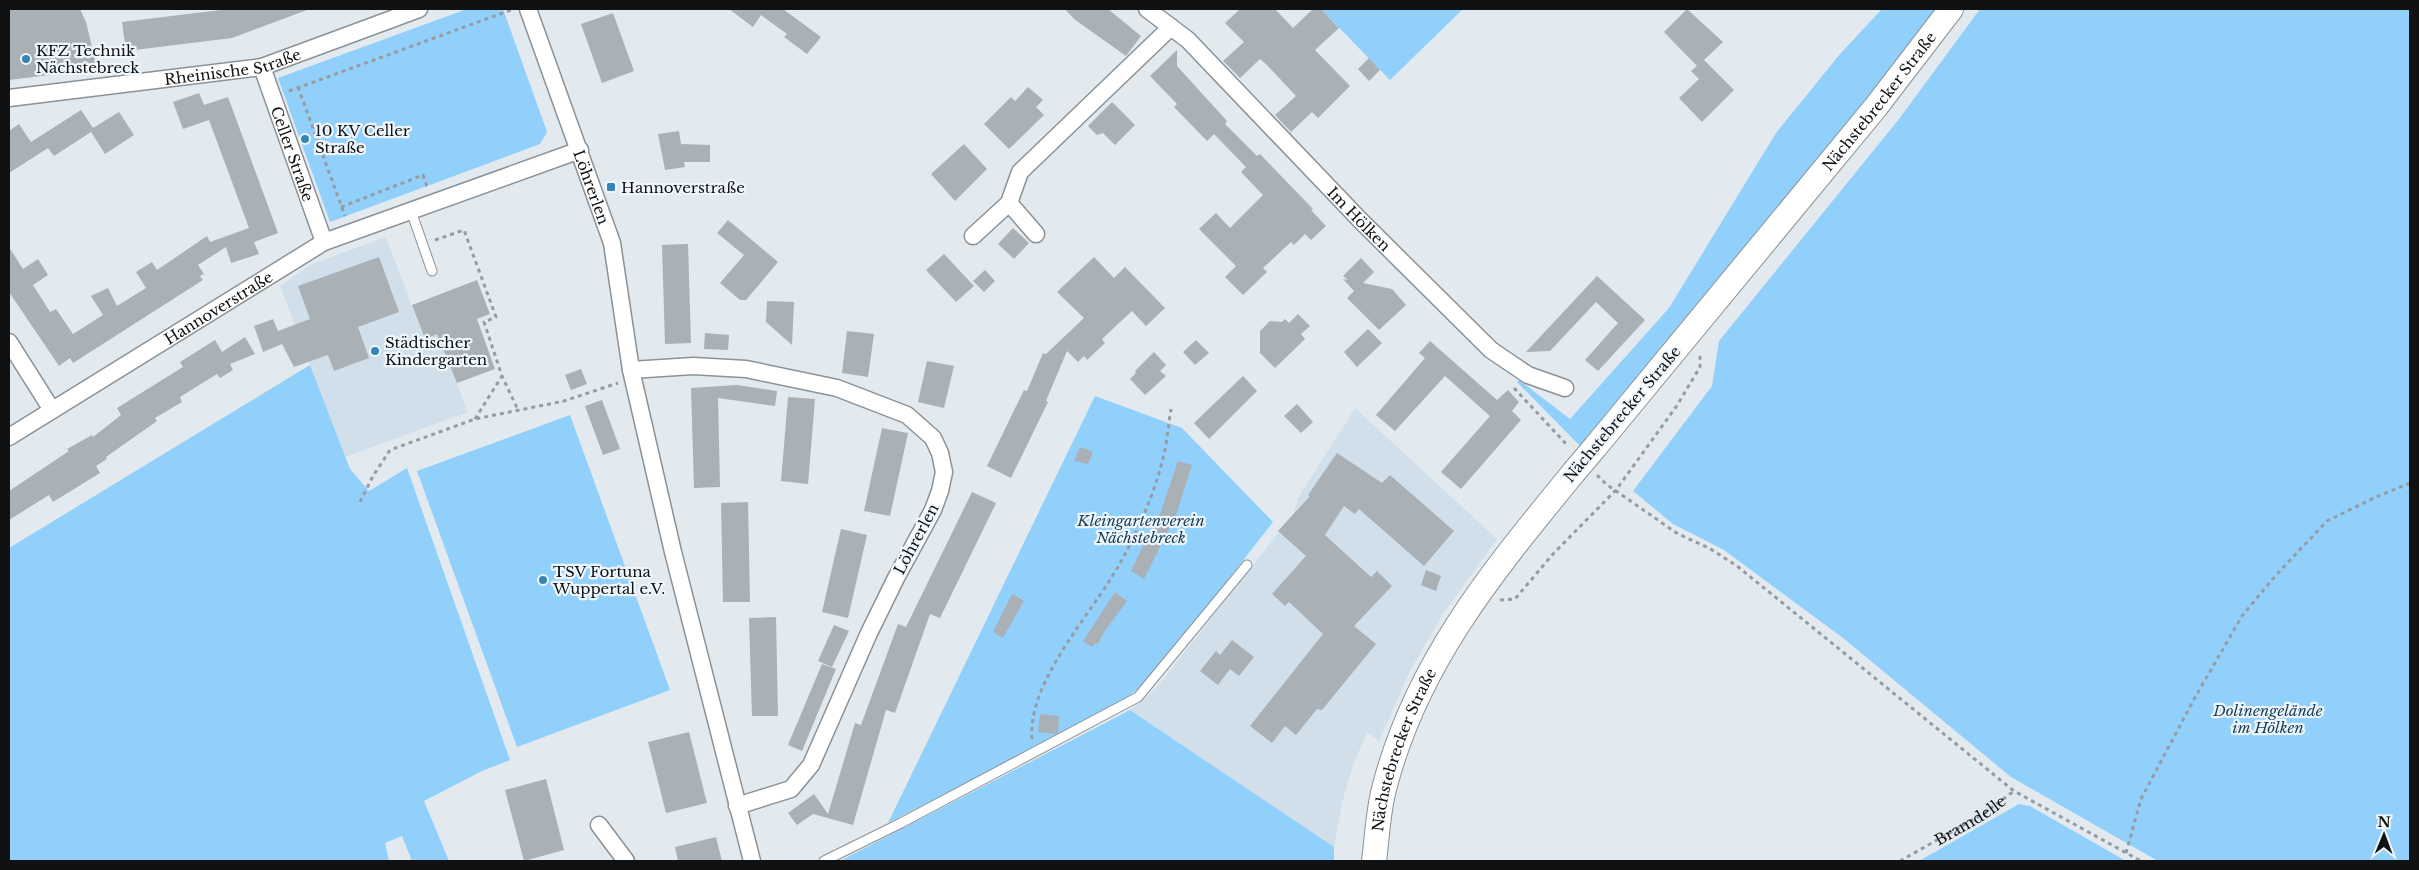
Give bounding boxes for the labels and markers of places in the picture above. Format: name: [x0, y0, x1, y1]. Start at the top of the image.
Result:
place label: KFZ Technik Nächstebreck: [36, 41, 140, 77]
marker: KFZ Technik Nächstebreck: [20, 53, 32, 65]
place label: 10 KV Celler Straße: [315, 121, 411, 157]
marker: 10 KV Celler Straße: [299, 133, 311, 145]
place label: Hannoverstraße: [621, 178, 745, 197]
marker: Hannoverstraße: [605, 181, 617, 193]
place label: Städtischer Kindergarten: [385, 333, 487, 369]
marker: Städtischer Kindergarten: [369, 345, 381, 357]
place label: TSV Fortuna Wuppertal e.V.: [552, 562, 665, 598]
marker: TSV Fortuna Wuppertal e.V.: [537, 574, 549, 586]

